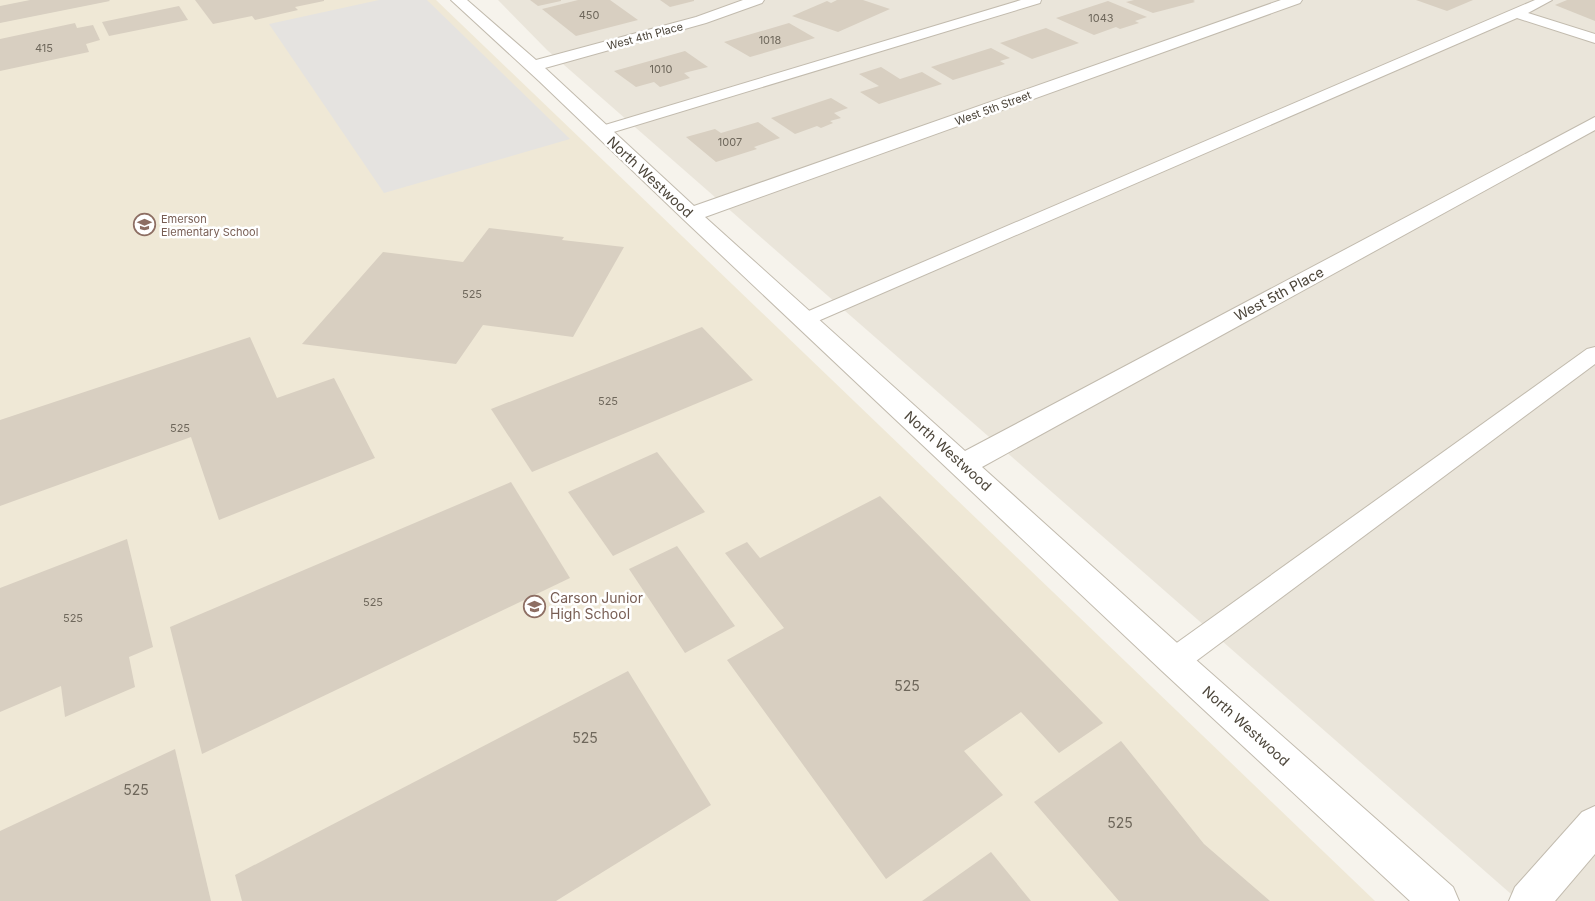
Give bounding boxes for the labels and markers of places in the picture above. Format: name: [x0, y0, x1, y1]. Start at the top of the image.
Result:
place label: Emerson Elementary School: [161, 212, 258, 239]
school or university icon: Emerson Elementary School: [133, 213, 157, 237]
place label: Carson Junior High School: [550, 589, 643, 622]
school or university icon: Carson Junior High School: [522, 594, 546, 618]

